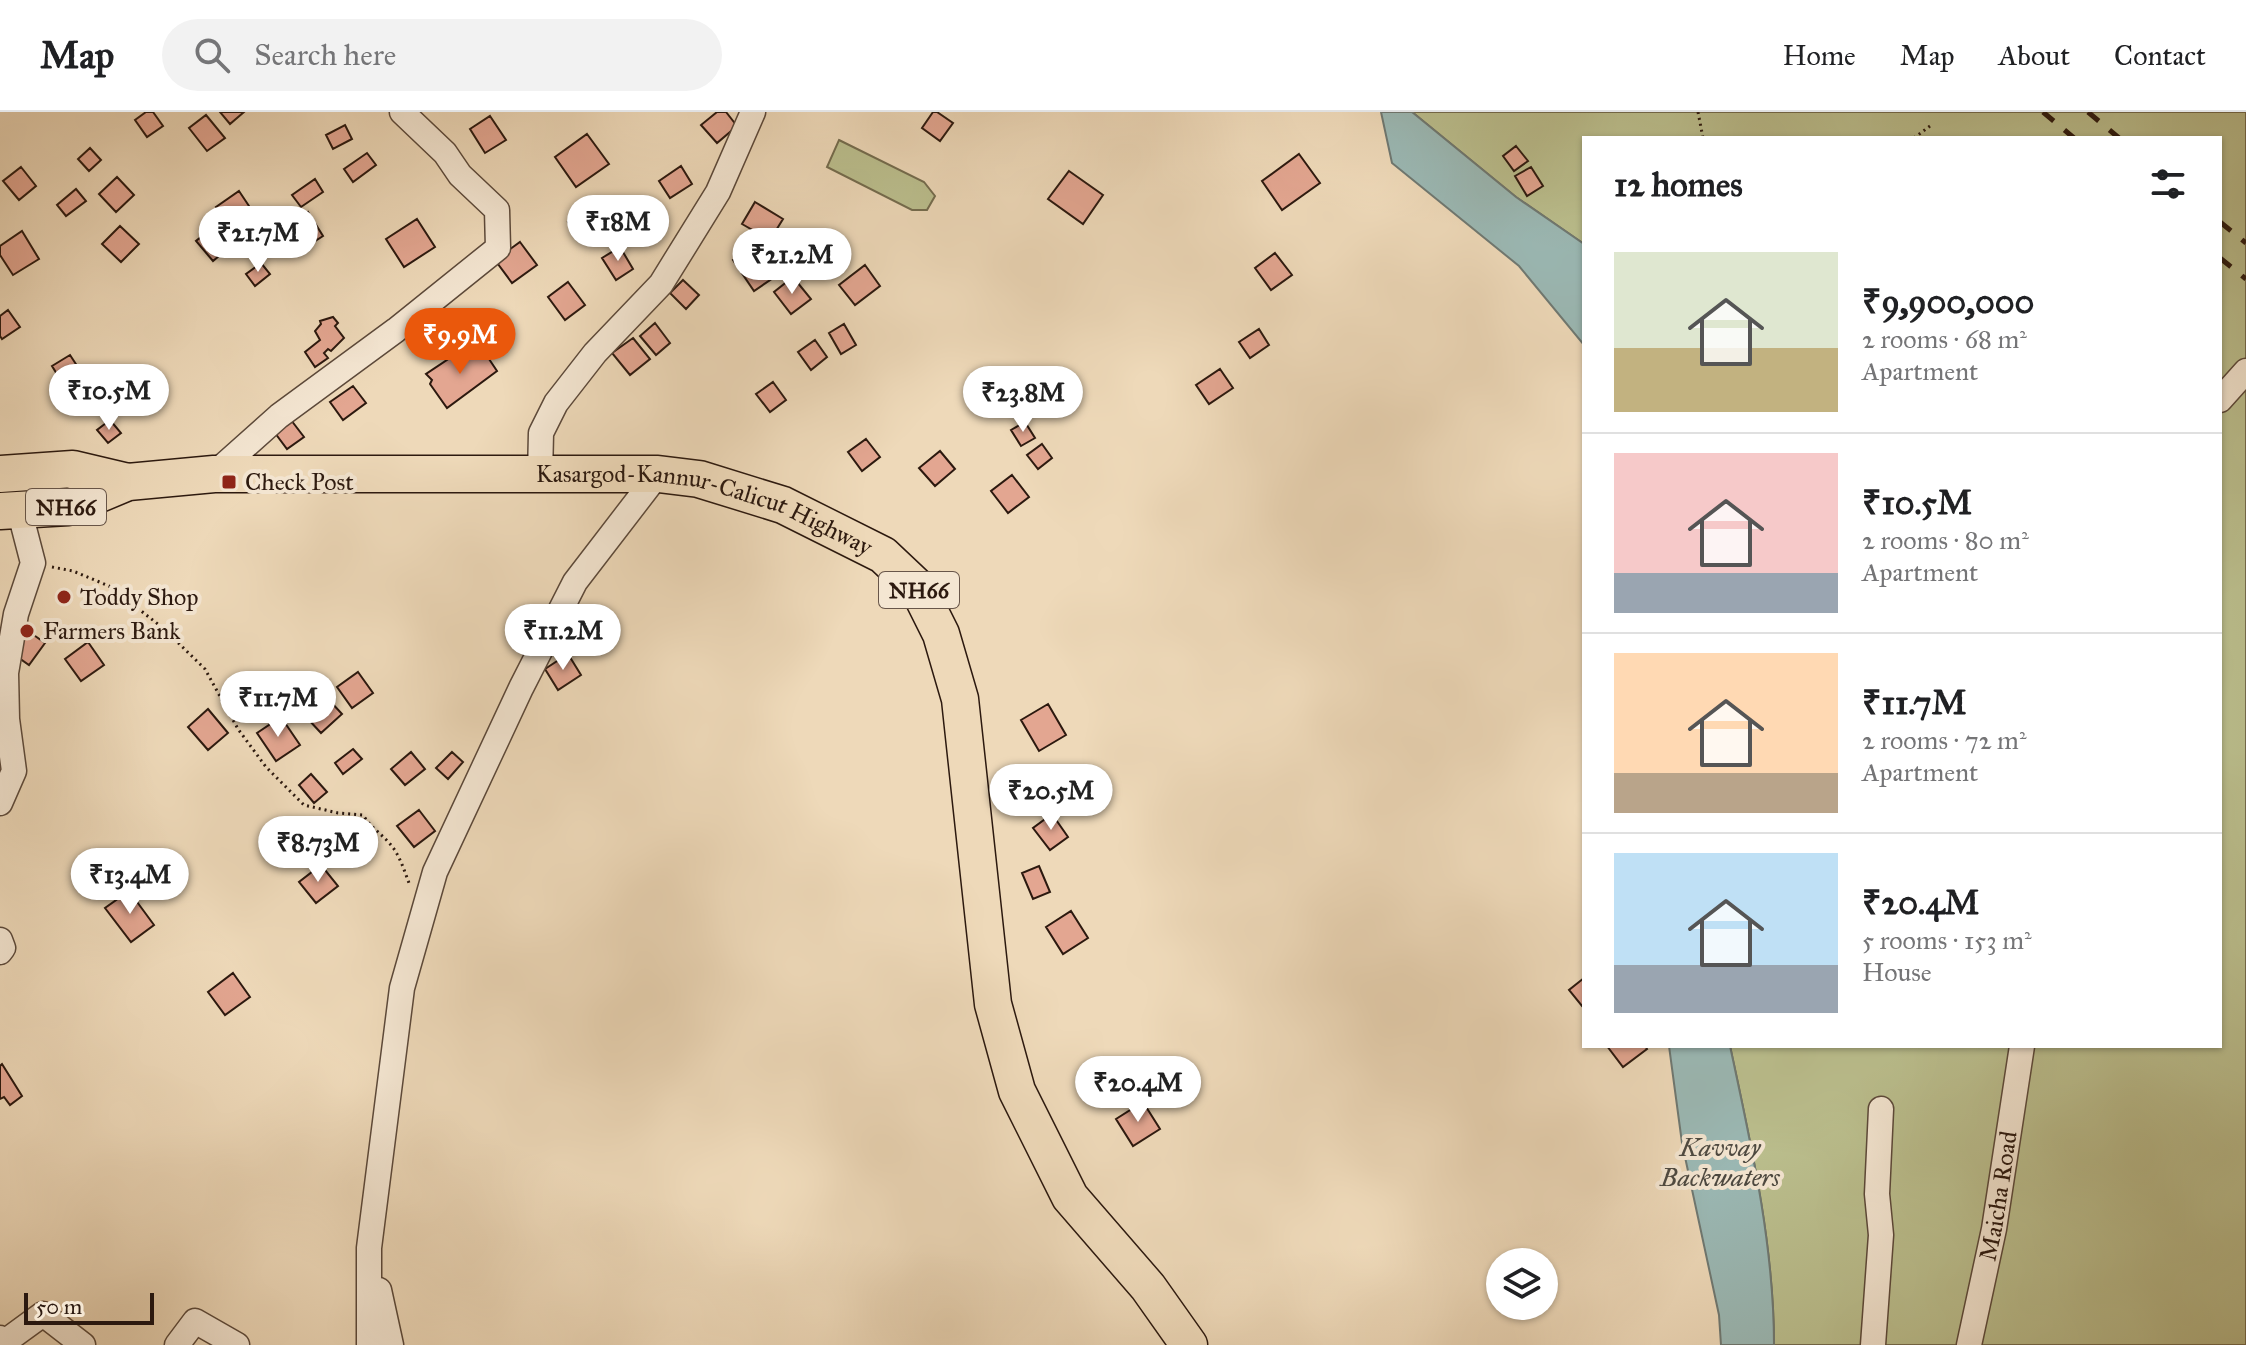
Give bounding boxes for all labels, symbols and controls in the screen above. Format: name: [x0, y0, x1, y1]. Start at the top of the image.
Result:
search box: [162, 19, 722, 91]
text: Map: [40, 32, 114, 78]
icon: search: [190, 33, 234, 77]
text: Search here: [254, 37, 396, 73]
text: Home: [1783, 38, 1856, 73]
text: Map: [1900, 38, 1954, 73]
text: About: [1998, 38, 2070, 73]
text: Contact: [2114, 38, 2206, 73]
icon: filters: [2146, 162, 2190, 206]
text: 12 homes: [1614, 164, 1743, 205]
pin: ₹18M: [571, 195, 665, 263]
text: ₹18M: [585, 205, 651, 237]
pin: ₹21.7M: [193, 206, 323, 274]
text: ₹21.7M: [217, 216, 299, 248]
pin: ₹21.2M: [727, 228, 857, 296]
text: ₹21.2M: [751, 238, 834, 270]
text: ₹9,900,000: [1862, 281, 2034, 322]
icon: home: [1678, 284, 1774, 380]
pin: ₹9.9M: [404, 308, 516, 376]
text: ₹9.9M: [422, 318, 498, 350]
text: 2 rooms · 68 m²: [1862, 323, 2027, 355]
text: Apartment: [1862, 355, 1978, 387]
pin: ₹10.5M: [44, 364, 174, 432]
pin: ₹23.8M: [958, 366, 1088, 434]
text: ₹10.5M: [67, 374, 151, 406]
text: ₹23.8M: [981, 376, 1065, 408]
street label: Kasargod-Kannur-Calicut Highway: [536, 459, 878, 563]
place label: Check Post: [245, 467, 354, 497]
marker: Check Post: [220, 473, 238, 491]
text: ₹10.5M: [1862, 482, 1972, 523]
icon: home: [1678, 485, 1774, 581]
road number: NH66: [26, 489, 106, 525]
text: 2 rooms · 80 m²: [1862, 524, 2029, 556]
text: Apartment: [1862, 556, 1978, 588]
road number: NH66: [879, 572, 959, 608]
place label: Toddy Shop: [80, 582, 198, 612]
marker: Toddy Shop: [55, 588, 73, 606]
pin: ₹11.2M: [498, 604, 628, 672]
text: ₹11.2M: [523, 614, 603, 646]
place label: Farmers Bank: [43, 616, 181, 646]
marker: Farmers Bank: [18, 622, 36, 640]
pin: ₹11.7M: [213, 671, 343, 739]
text: ₹11.7M: [238, 681, 318, 713]
text: ₹11.7M: [1862, 682, 1967, 723]
icon: home: [1678, 685, 1774, 781]
text: 2 rooms · 72 m²: [1862, 724, 2026, 756]
text: Apartment: [1862, 756, 1978, 788]
pin: ₹20.5M: [986, 764, 1116, 832]
text: ₹20.5M: [1008, 774, 1094, 806]
pin: ₹8.73M: [253, 816, 383, 884]
text: ₹8.73M: [276, 826, 360, 858]
pin: ₹13.4M: [65, 848, 195, 916]
text: ₹13.4M: [89, 858, 171, 890]
text: ₹20.4M: [1862, 882, 1979, 923]
icon: home: [1678, 885, 1774, 981]
text: 5 rooms · 153 m²: [1862, 924, 2032, 956]
text: House: [1862, 956, 1932, 988]
pin: ₹20.4M: [1073, 1056, 1203, 1124]
text: ₹20.4M: [1093, 1066, 1183, 1098]
street label: Maicha Road: [1973, 1129, 2024, 1264]
water label: Kavvay Backwaters: [1659, 1131, 1780, 1193]
map controls: [1486, 1248, 1558, 1320]
button: layers: [1486, 1248, 1558, 1320]
scale bar: [24, 1289, 154, 1325]
text: 50 m: [36, 1293, 82, 1320]

